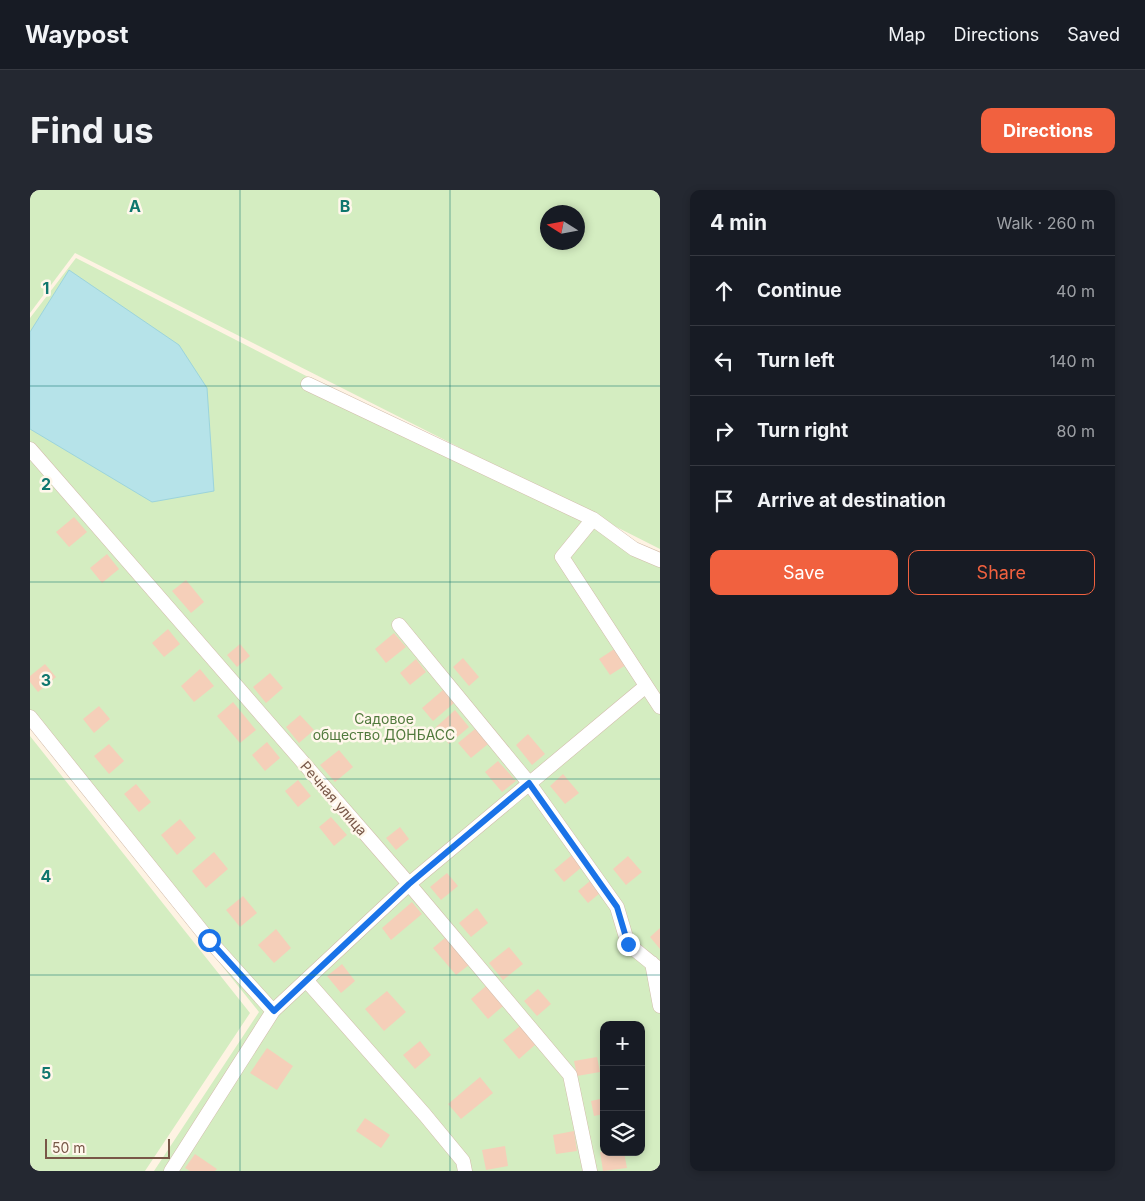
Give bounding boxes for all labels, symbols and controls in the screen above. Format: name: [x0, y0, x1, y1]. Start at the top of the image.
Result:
text: Waypost: [25, 20, 129, 49]
text: Map: [888, 24, 926, 45]
text: Directions: [954, 24, 1039, 45]
text: Saved: [1067, 24, 1120, 45]
button: Directions: [981, 108, 1115, 153]
text: Find us: [30, 109, 154, 151]
text: A: [129, 196, 141, 216]
text: B: [340, 196, 350, 216]
north arrow: [540, 205, 585, 250]
text: 4 min: [710, 210, 767, 235]
text: Walk · 260 m: [997, 213, 1095, 233]
icon: ahead: [710, 277, 738, 305]
text: 1: [43, 278, 49, 298]
text: Continue: [757, 279, 842, 302]
text: 40 m: [1056, 281, 1095, 301]
icon: left: [710, 347, 738, 375]
text: Turn left: [757, 349, 835, 372]
text: 140 m: [1050, 351, 1095, 371]
icon: right: [710, 417, 738, 445]
text: Turn right: [757, 419, 848, 442]
text: 80 m: [1056, 421, 1095, 441]
text: 2: [41, 474, 51, 494]
icon: arrive: [710, 487, 738, 515]
text: Arrive at destination: [757, 489, 946, 512]
button: Save: [710, 550, 898, 595]
button: Share: [908, 550, 1095, 595]
text: 3: [41, 670, 51, 690]
park label: Садовое общество ДОНБАСС: [313, 710, 455, 743]
street label: Речная улица: [297, 757, 371, 839]
text: 4: [41, 866, 52, 886]
route start: [198, 929, 221, 952]
route end: [617, 933, 640, 956]
map controls: [600, 1021, 645, 1156]
button: +: [600, 1021, 645, 1066]
text: 5: [41, 1063, 51, 1083]
button: −: [600, 1066, 645, 1111]
button: layers: [600, 1111, 645, 1156]
scale bar: [45, 1136, 170, 1159]
text: 50 m: [52, 1139, 86, 1156]

